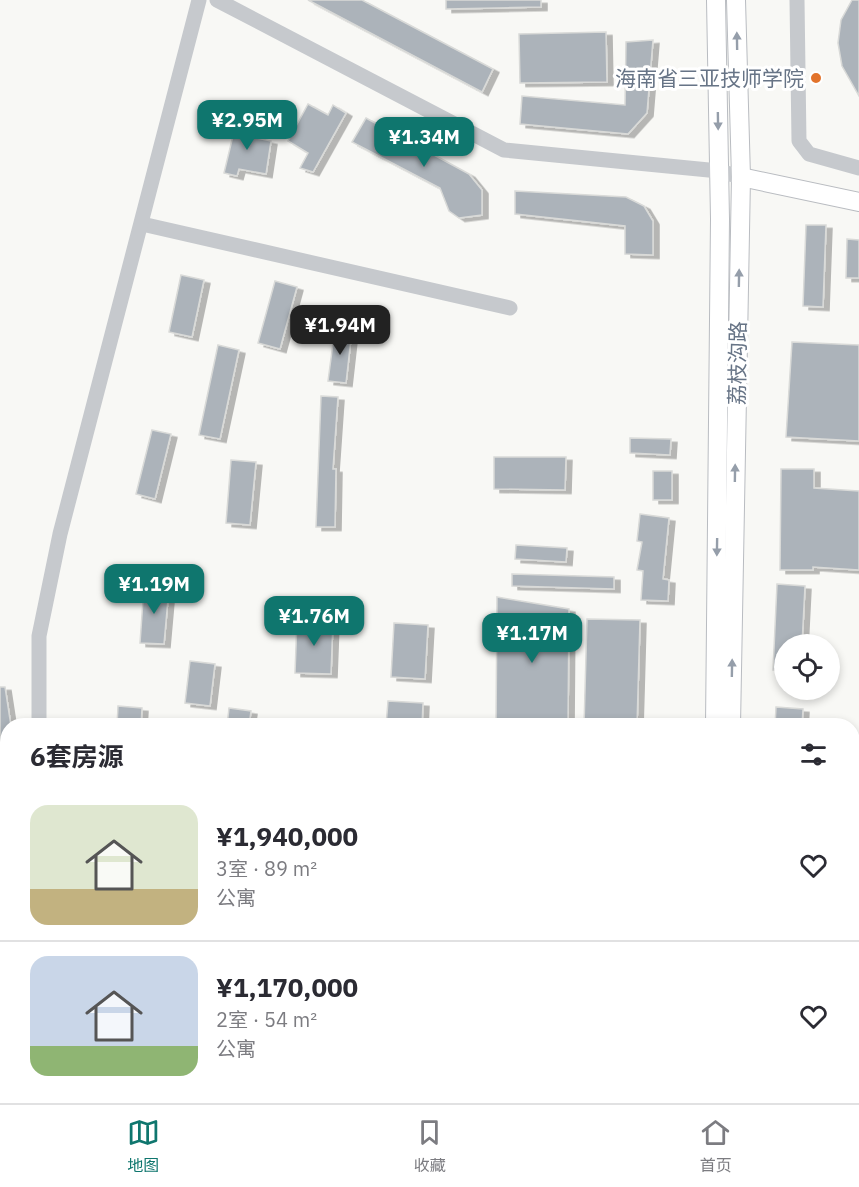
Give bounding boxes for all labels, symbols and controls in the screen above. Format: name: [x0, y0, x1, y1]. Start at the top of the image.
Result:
one-way arrow: [733, 31, 742, 50]
place label: 海南省三亚技师学院: [615, 64, 804, 92]
marker: 海南省三亚技师学院: [809, 71, 823, 85]
pin: ¥2.95M: [198, 100, 296, 151]
text: ¥2.95M: [211, 106, 283, 133]
one-way arrow: [713, 112, 723, 131]
pin: ¥1.34M: [375, 117, 473, 168]
text: ¥1.34M: [388, 123, 460, 150]
one-way arrow: [734, 268, 744, 287]
pin: ¥1.94M: [291, 305, 389, 356]
text: ¥1.94M: [304, 311, 376, 338]
street label: 荔枝沟路: [722, 321, 752, 405]
one-way arrow: [731, 463, 740, 482]
one-way arrow: [712, 538, 722, 557]
pin: ¥1.19M: [105, 564, 203, 615]
text: ¥1.19M: [118, 570, 190, 597]
pin: ¥1.76M: [265, 596, 363, 647]
text: ¥1.76M: [278, 602, 350, 629]
pin: ¥1.17M: [483, 613, 581, 664]
text: ¥1.17M: [496, 619, 568, 646]
map controls: [774, 634, 840, 700]
button: locate: [774, 634, 840, 700]
one-way arrow: [727, 658, 737, 677]
icon: filters: [797, 738, 830, 771]
text: 6套房源: [30, 739, 124, 773]
text: ¥1,940,000: [216, 819, 358, 853]
icon: home: [78, 829, 150, 901]
icon: heart: [797, 849, 830, 882]
text: 3室 · 89 m²: [216, 855, 317, 882]
text: 公寓: [216, 884, 256, 911]
text: ¥1,170,000: [216, 970, 358, 1004]
icon: home: [78, 980, 150, 1052]
icon: heart: [797, 1000, 830, 1033]
text: 2室 · 54 m²: [216, 1006, 317, 1033]
text: 公寓: [216, 1035, 256, 1062]
tab: 地图: [127, 1116, 160, 1176]
tab: 收藏: [413, 1116, 446, 1176]
tab: 首页: [699, 1116, 732, 1176]

